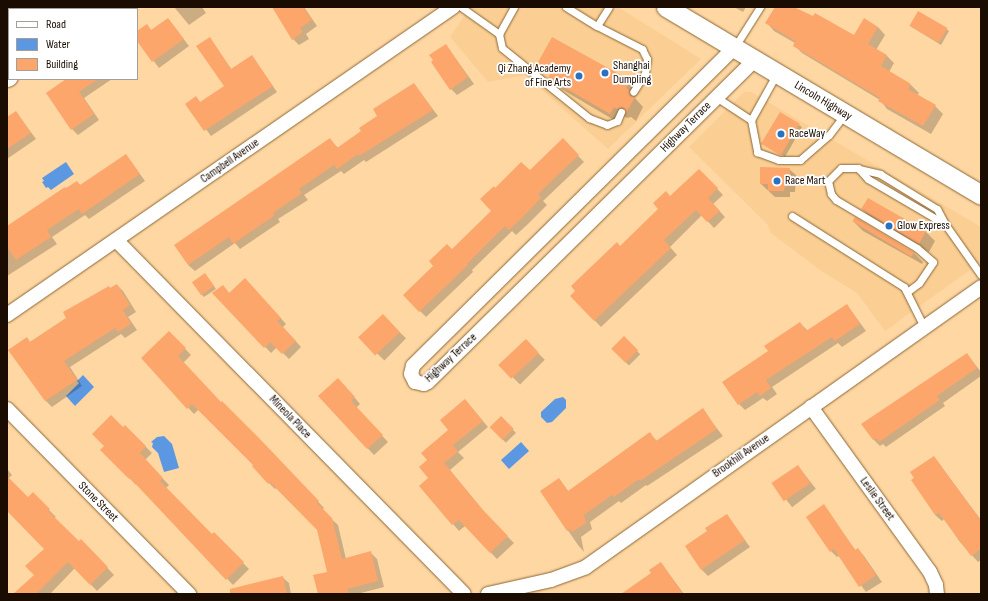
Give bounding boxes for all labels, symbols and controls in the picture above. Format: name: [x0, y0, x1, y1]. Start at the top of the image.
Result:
legend: [8, 8, 138, 80]
text: Road: [46, 17, 66, 32]
text: Water: [46, 37, 70, 52]
text: Building: [46, 57, 78, 72]
place label: Shanghai Dumpling: [613, 59, 651, 87]
place label: Qi Zhang Academy of Fine Arts: [498, 62, 571, 90]
marker: Shanghai Dumpling: [600, 68, 610, 78]
marker: Qi Zhang Academy of Fine Arts: [574, 71, 584, 81]
street label: Lincoln Highway: [792, 78, 854, 124]
street label: Highway Terrace: [658, 99, 714, 155]
place label: RaceWay: [789, 127, 825, 141]
marker: RaceWay: [776, 129, 786, 139]
street label: Campbell Avenue: [198, 135, 262, 187]
place label: Race Mart: [785, 174, 825, 188]
marker: Race Mart: [772, 176, 782, 186]
place label: Glow Express: [897, 219, 950, 233]
marker: Glow Express: [884, 221, 894, 231]
street label: Highway Terrace: [422, 330, 480, 386]
street label: Mineola Place: [266, 392, 314, 442]
street label: Brookhill Avenue: [710, 431, 772, 481]
street label: Leslie Street: [856, 474, 898, 524]
street label: Stone Street: [75, 479, 121, 525]

